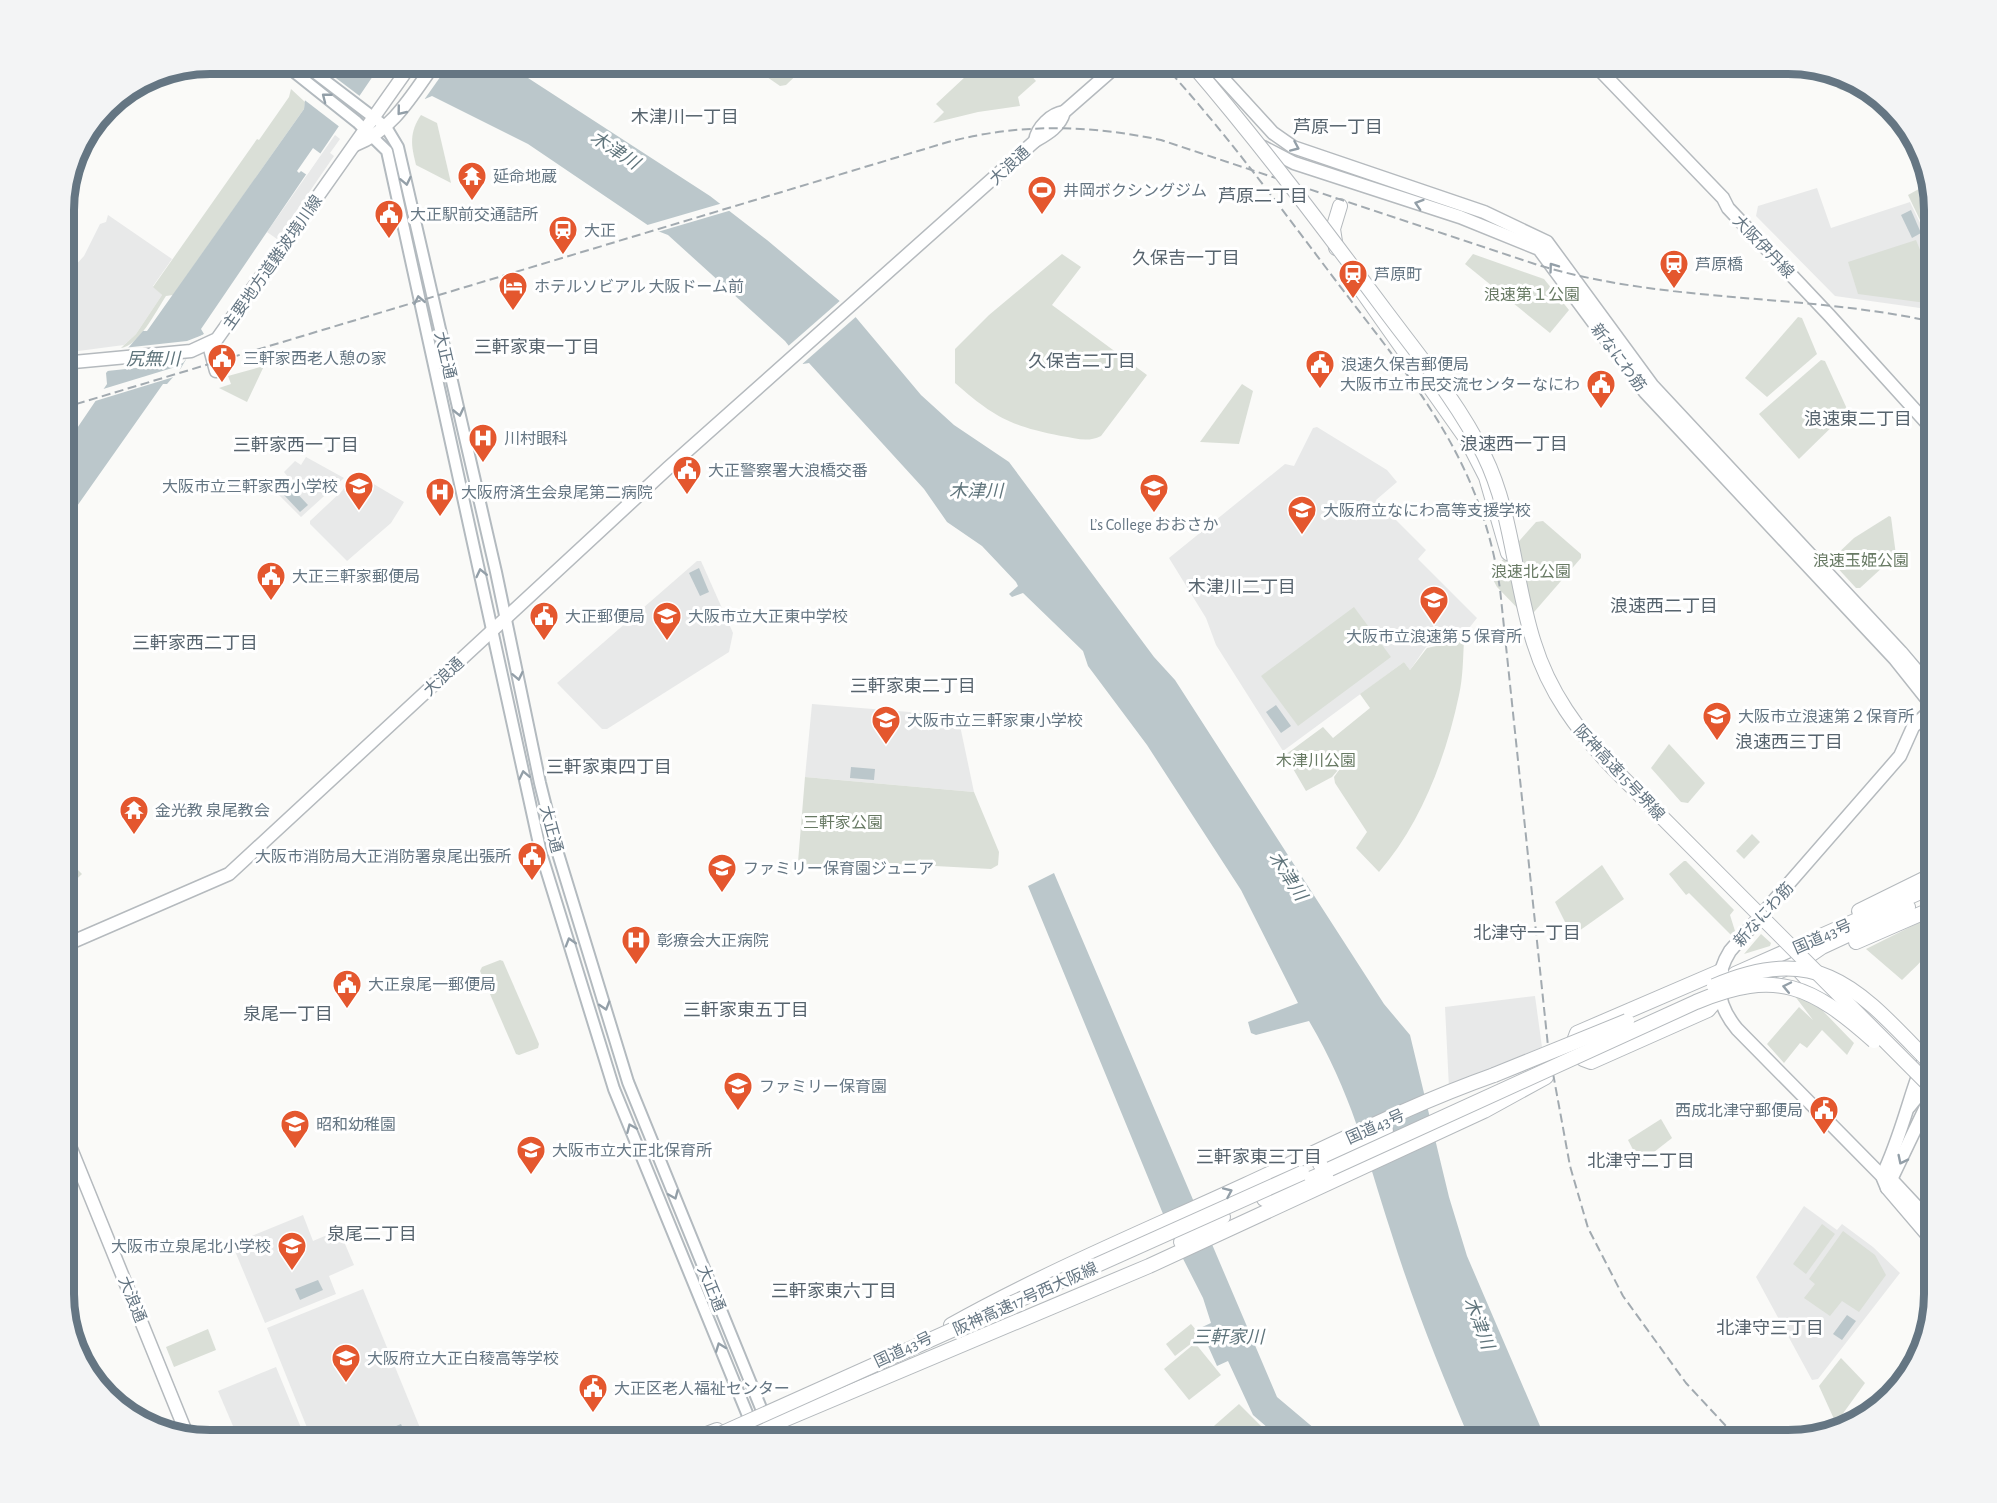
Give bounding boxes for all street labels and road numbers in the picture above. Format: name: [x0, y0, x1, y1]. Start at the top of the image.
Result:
street label: 大浪通: [986, 143, 1033, 188]
street label: 主要地方道難波境川線: [220, 192, 325, 333]
street label: 大阪伊丹線: [1730, 212, 1798, 281]
street label: 新なにわ筋: [1588, 320, 1649, 394]
street label: 大正通: [432, 330, 459, 380]
street label: 大浪通: [420, 654, 467, 699]
street label: 阪神高速15号堺線: [1571, 721, 1668, 824]
street label: 大正通: [537, 804, 566, 855]
street label: 新なにわ筋: [1730, 879, 1796, 950]
street label: 国道43号: [1790, 916, 1854, 957]
street label: 国道43号: [1343, 1106, 1407, 1147]
street label: 阪神高速17号西大阪線: [950, 1259, 1100, 1338]
street label: 大正通: [695, 1263, 728, 1314]
street label: 大浪通: [116, 1274, 149, 1325]
street label: 国道43号: [871, 1329, 935, 1370]

